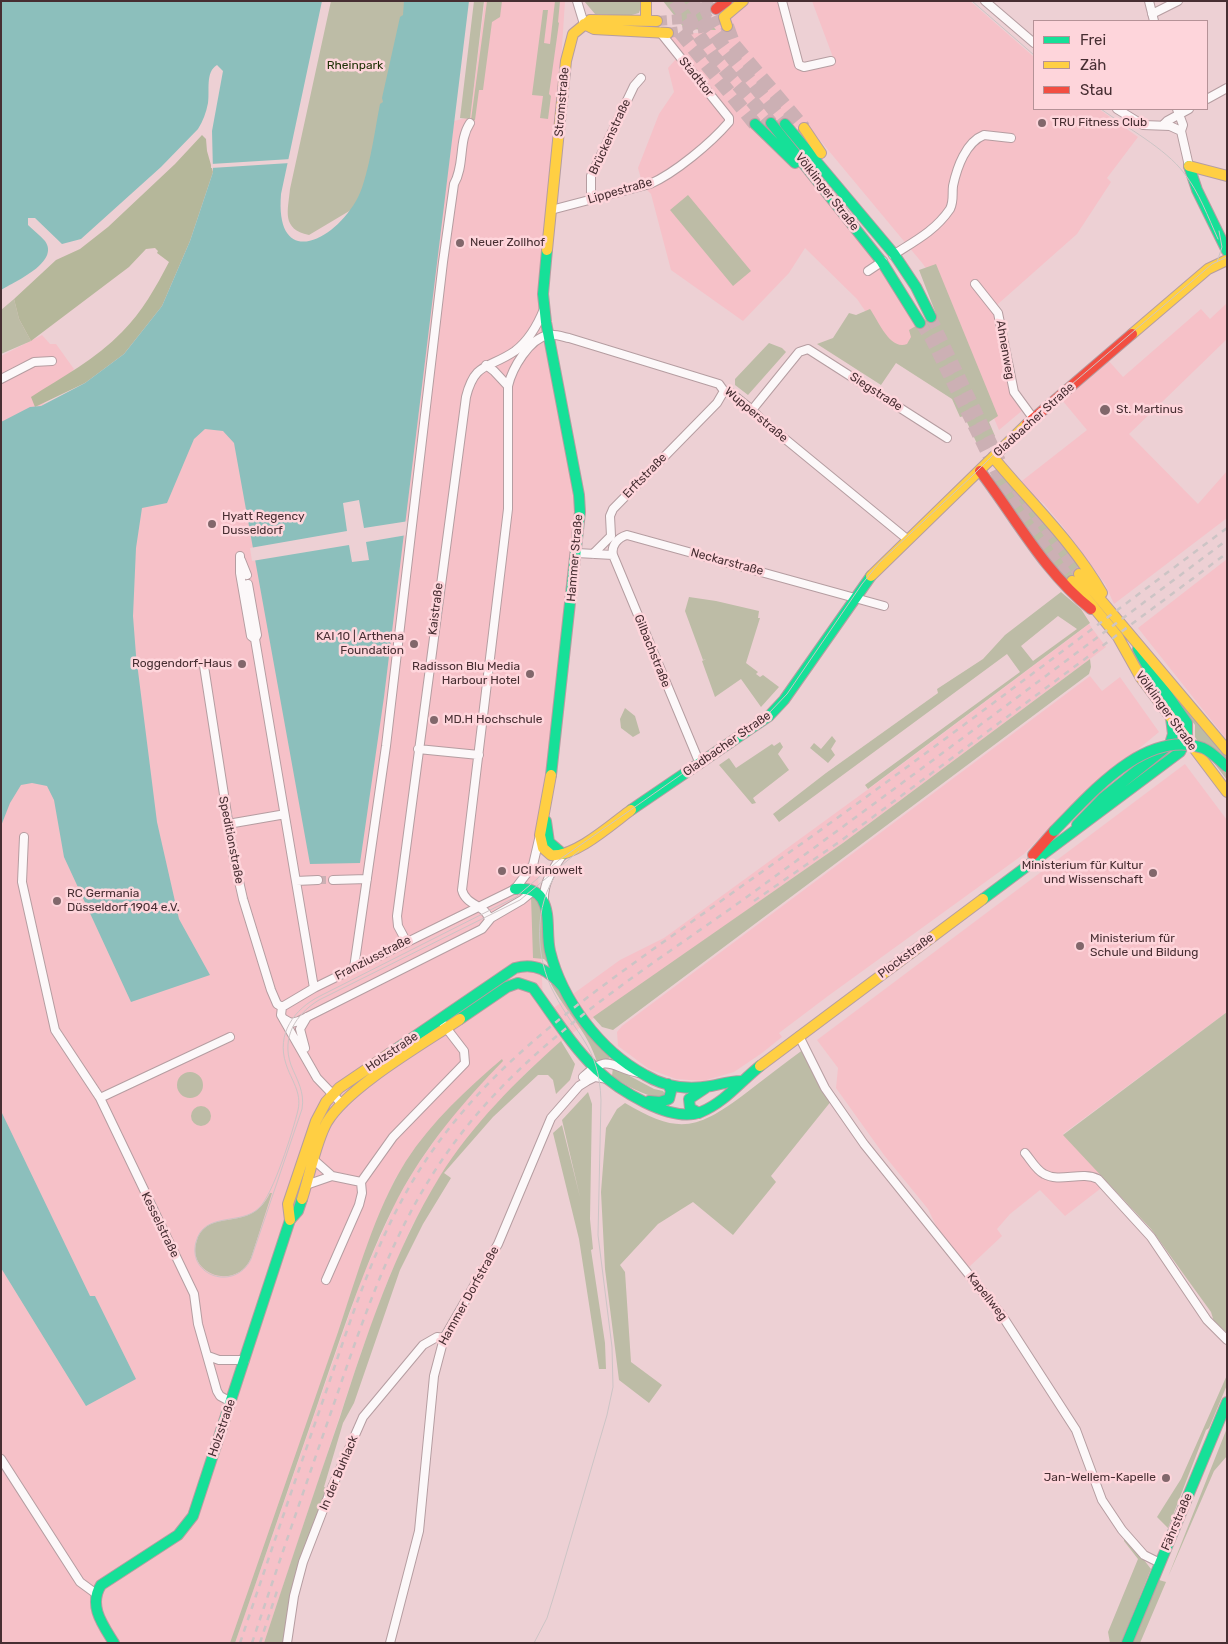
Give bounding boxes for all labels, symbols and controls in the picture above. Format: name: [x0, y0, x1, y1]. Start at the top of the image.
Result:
legend: [1033, 20, 1208, 110]
text: Frei: [1080, 31, 1106, 49]
street label: Stadttor: [676, 54, 716, 100]
text: Zäh: [1080, 56, 1106, 74]
park label: Rheinpark: [327, 59, 383, 73]
street label: Stromstraße: [552, 67, 572, 137]
text: Stau: [1080, 81, 1113, 99]
street label: Brückenstraße: [586, 97, 634, 177]
place label: TRU Fitness Club: [1052, 116, 1147, 130]
marker: TRU Fitness Club: [1036, 117, 1048, 129]
street label: Völklinger Straße: [792, 150, 862, 234]
street label: Lippestraße: [586, 175, 654, 207]
place label: Neuer Zollhof: [470, 236, 545, 250]
marker: Neuer Zollhof: [454, 237, 466, 249]
street label: Ahnenweg: [993, 319, 1017, 381]
street label: Siegstraße: [847, 370, 905, 414]
street label: Gladbacher Straße: [991, 380, 1077, 460]
street label: Wupperstraße: [722, 384, 790, 446]
marker: St. Martinus: [1098, 403, 1112, 417]
place label: St. Martinus: [1116, 403, 1183, 417]
street label: Erftstraße: [620, 451, 670, 501]
place label: Hyatt Regency Dusseldorf: [222, 510, 305, 538]
street label: Hammer Straße: [564, 514, 586, 602]
marker: Hyatt Regency Dusseldorf: [206, 518, 218, 530]
street label: Neckarstraße: [689, 545, 765, 579]
street label: Kaistraße: [426, 582, 446, 636]
street label: Gilbachstraße: [631, 612, 673, 690]
place label: KAI 10 | Arthena Foundation: [316, 630, 404, 658]
marker: KAI 10 | Arthena Foundation: [408, 638, 420, 650]
place label: Roggendorf-Haus: [132, 657, 232, 671]
marker: Roggendorf-Haus: [236, 658, 248, 670]
place label: Radisson Blu Media Harbour Hotel: [412, 660, 520, 688]
marker: Radisson Blu Media Harbour Hotel: [524, 668, 536, 680]
street label: Völklinger Straße: [1132, 668, 1200, 754]
street label: Gladbacher Straße: [680, 708, 774, 780]
place label: MD.H Hochschule: [444, 713, 542, 727]
marker: MD.H Hochschule: [428, 714, 440, 726]
street label: Speditionstraße: [215, 795, 247, 885]
place label: Ministerium für Kultur und Wissenschaft: [1022, 859, 1143, 887]
place label: UCI Kinowelt: [512, 864, 583, 878]
marker: UCI Kinowelt: [496, 865, 508, 877]
marker: Ministerium für Kultur und Wissenschaft: [1147, 867, 1159, 879]
place label: RC Germania Düsseldorf 1904 e.V.: [67, 887, 180, 915]
marker: RC Germania Düsseldorf 1904 e.V.: [51, 895, 63, 907]
street label: Plockstraße: [875, 930, 937, 982]
place label: Ministerium für Schule und Bildung: [1090, 932, 1198, 960]
street label: Franziusstraße: [333, 933, 413, 983]
marker: Ministerium für Schule und Bildung: [1074, 940, 1086, 952]
street label: Holzstraße: [363, 1029, 421, 1075]
street label: Kesselstraße: [138, 1190, 182, 1260]
street label: Hammer Dorfstraße: [436, 1244, 502, 1348]
street label: Kapellweg: [964, 1270, 1010, 1324]
street label: Holzstraße: [205, 1397, 239, 1459]
street label: In der Buhlack: [317, 1433, 361, 1513]
place label: Jan-Wellem-Kapelle: [1044, 1471, 1156, 1485]
marker: Jan-Wellem-Kapelle: [1160, 1472, 1172, 1484]
street label: Fährstraße: [1158, 1491, 1196, 1553]

